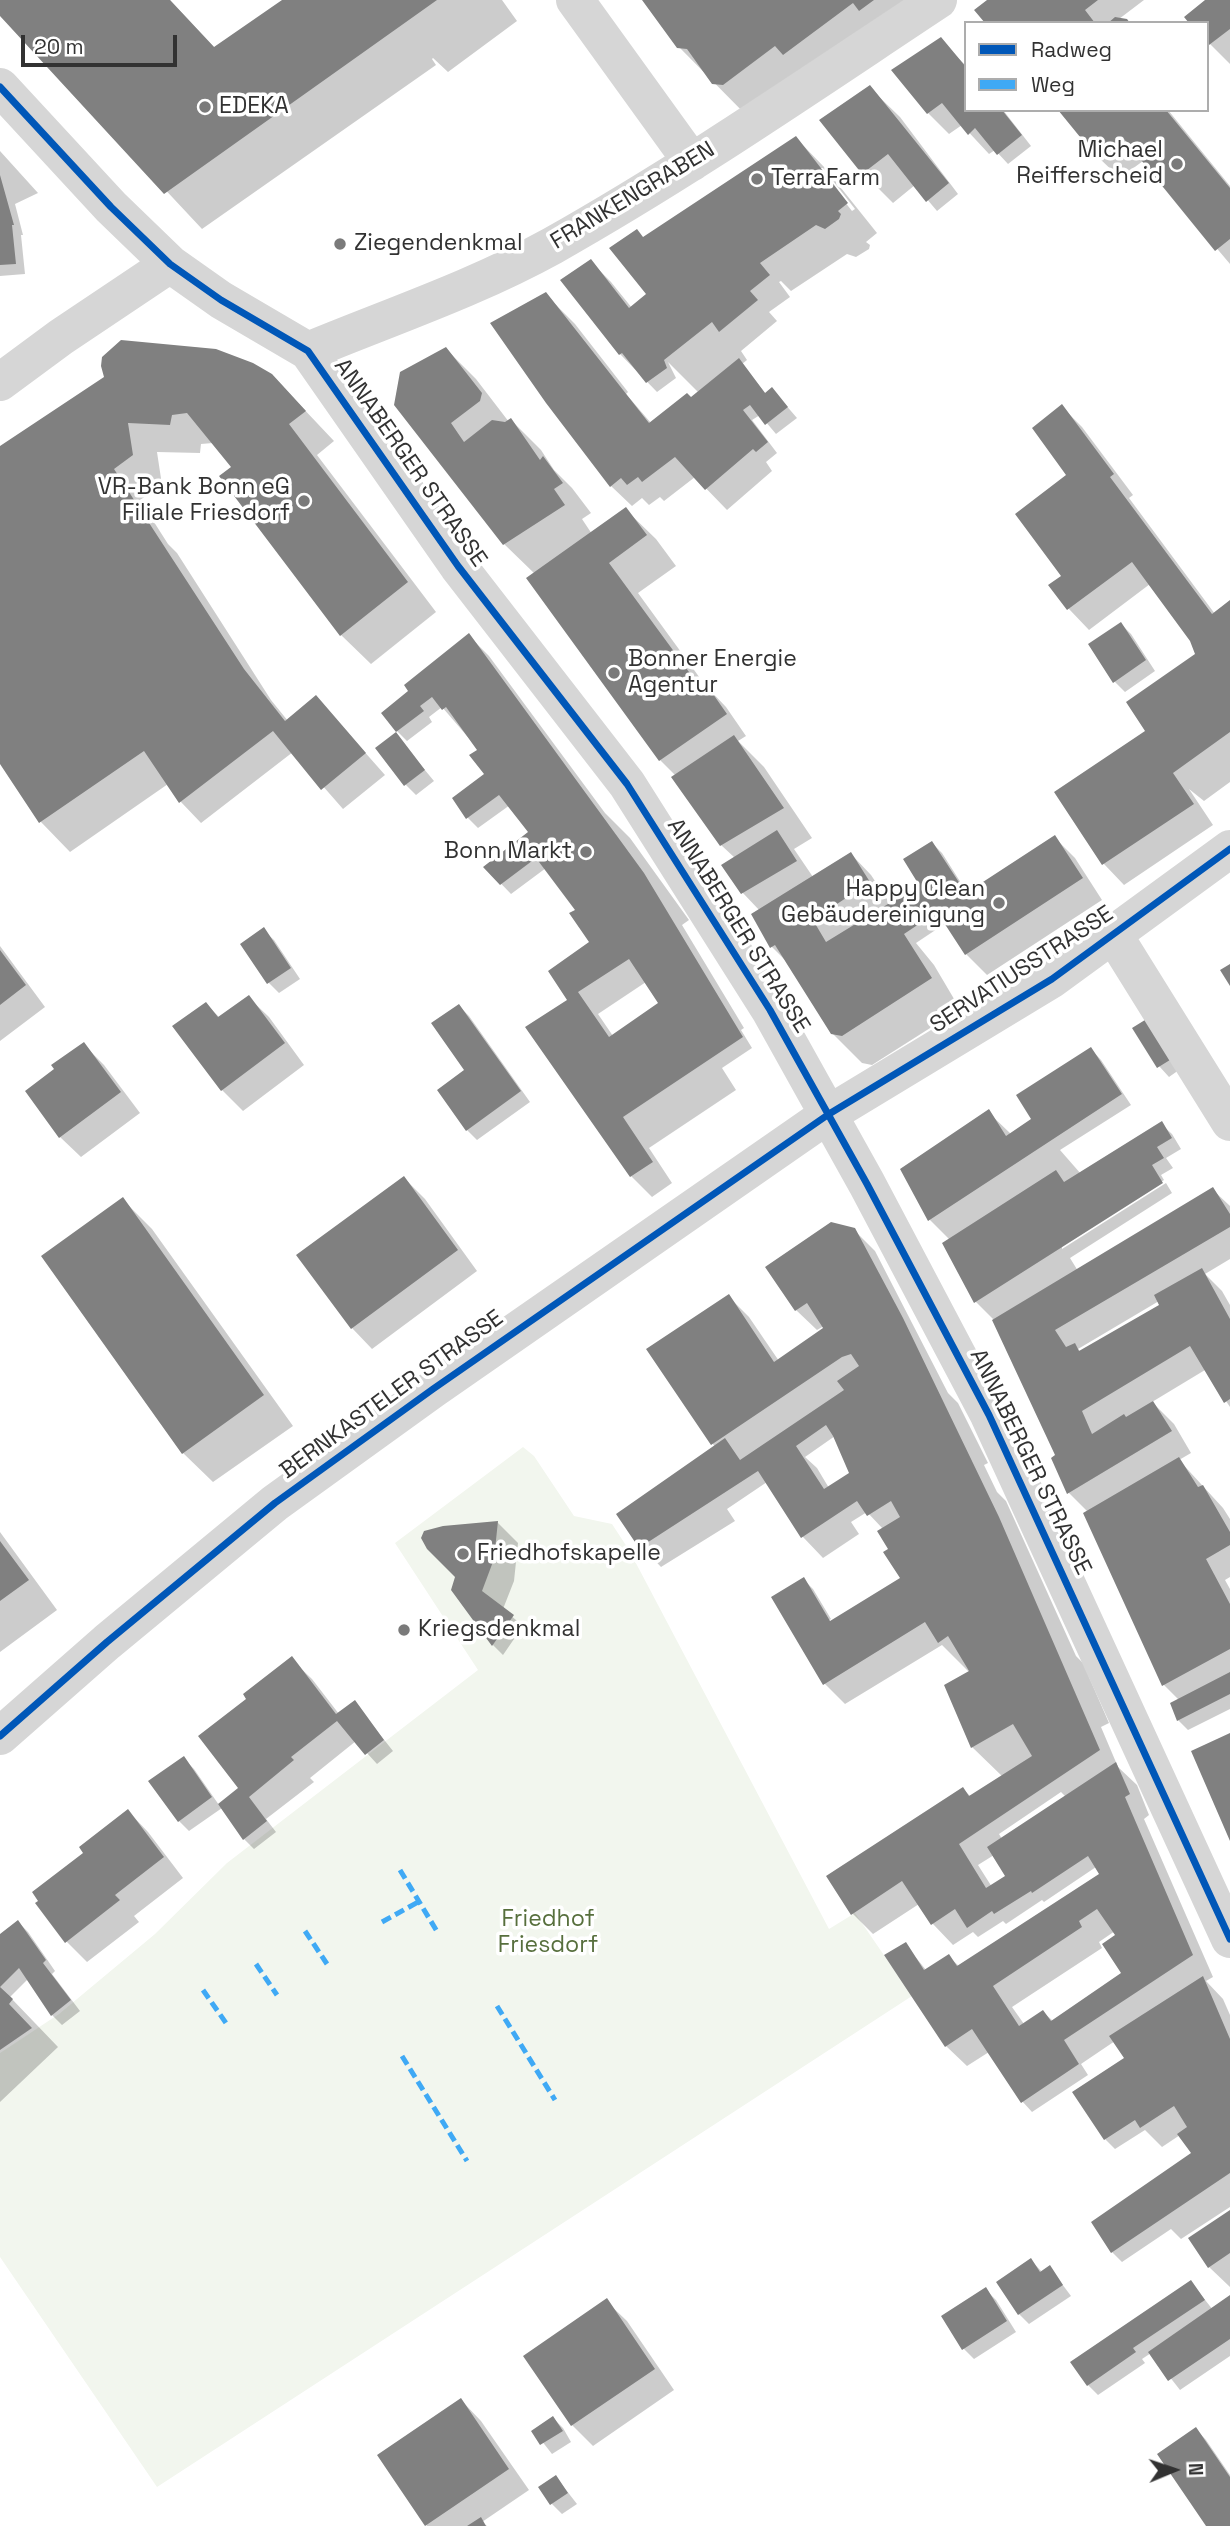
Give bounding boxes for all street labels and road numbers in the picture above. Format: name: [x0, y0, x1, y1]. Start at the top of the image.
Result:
street label: FRANKENGRABEN: [546, 136, 720, 256]
street label: ANNABERGER STRASSE: [328, 354, 492, 572]
street label: ANNABERGER STRASSE: [661, 814, 815, 1038]
street label: SERVATIUSSTRASSE: [925, 901, 1119, 1039]
street label: BERNKASTELER STRASSE: [275, 1305, 509, 1485]
street label: ANNABERGER STRASSE: [963, 1345, 1097, 1579]

